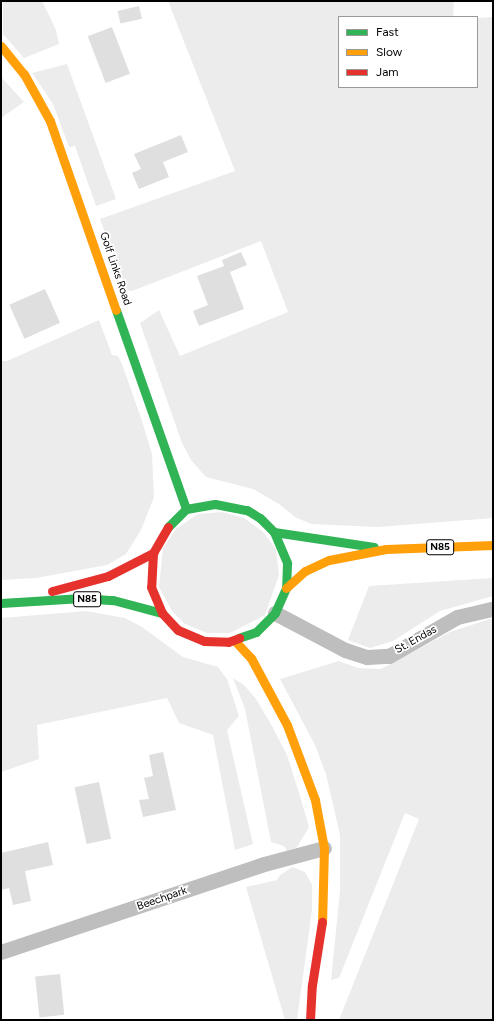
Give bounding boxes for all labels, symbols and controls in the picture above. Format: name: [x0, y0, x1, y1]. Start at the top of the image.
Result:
legend: [338, 16, 478, 88]
text: Fast: [376, 25, 399, 39]
text: Slow: [376, 45, 402, 59]
text: Jam: [376, 65, 399, 79]
street label: Golf Links Road: [96, 231, 134, 307]
road number: N85: [426, 539, 454, 555]
road number: N85: [73, 591, 101, 607]
street label: St. Endas: [393, 623, 439, 657]
street label: Beechpark: [135, 884, 189, 914]

